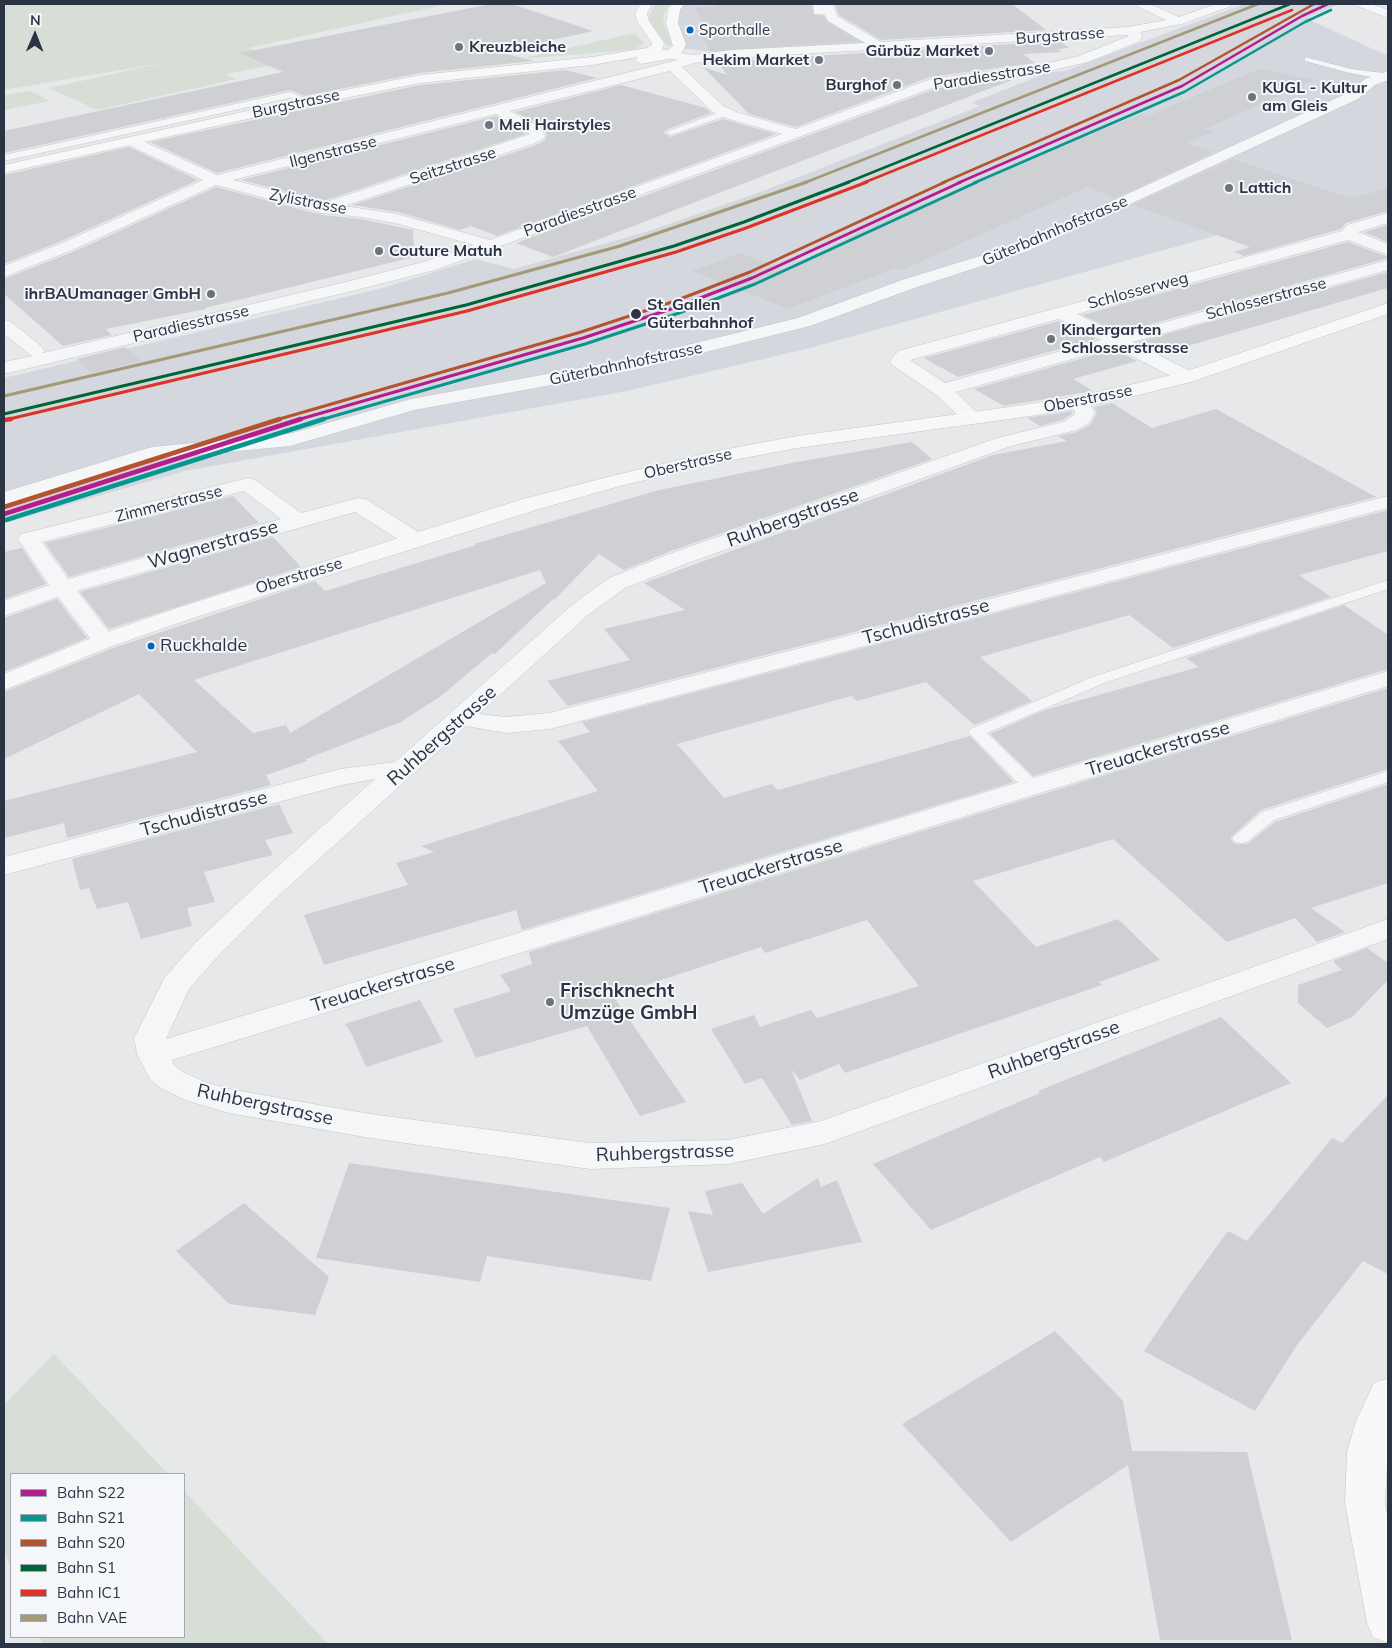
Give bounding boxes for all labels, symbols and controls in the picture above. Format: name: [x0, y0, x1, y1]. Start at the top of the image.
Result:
north arrow: [10, 10, 60, 60]
text: N: [30, 11, 41, 29]
place label: Sporthalle: [699, 21, 770, 39]
street label: Burgstrasse: [1015, 23, 1105, 49]
marker: Sporthalle: [685, 25, 695, 35]
place label: Kreuzbleiche: [469, 37, 566, 57]
marker: Kreuzbleiche: [453, 41, 465, 53]
place label: Gürbüz Market: [865, 41, 979, 61]
marker: Gürbüz Market: [983, 45, 995, 57]
place label: Hekim Market: [702, 50, 809, 70]
marker: Hekim Market: [813, 54, 825, 66]
street label: Paradiesstrasse: [932, 57, 1052, 95]
place label: Burghof: [825, 75, 887, 95]
place label: KUGL - Kultur am Gleis: [1262, 78, 1367, 116]
marker: Burghof: [891, 79, 903, 91]
street label: Burgstrasse: [251, 85, 341, 123]
marker: KUGL - Kultur am Gleis: [1246, 91, 1258, 103]
place label: Meli Hairstyles: [499, 115, 611, 135]
marker: Meli Hairstyles: [483, 119, 495, 131]
street label: Ilgenstrasse: [287, 132, 379, 172]
street label: Seitzstrasse: [407, 143, 499, 189]
place label: Lattich: [1239, 178, 1291, 198]
marker: Lattich: [1223, 182, 1235, 194]
street label: Paradiesstrasse: [521, 183, 639, 241]
street label: Zylistrasse: [268, 185, 348, 219]
street label: Güterbahnhofstrasse: [979, 192, 1131, 270]
place label: Couture Matuh: [389, 241, 502, 261]
marker: Couture Matuh: [373, 245, 385, 257]
street label: Schlosserweg: [1086, 268, 1190, 314]
street label: Schlosserstrasse: [1204, 274, 1328, 324]
place label: ihrBAUmanager GmbH: [24, 284, 201, 304]
marker: ihrBAUmanager GmbH: [205, 288, 217, 300]
place label: St. Gallen Güterbahnhof: [647, 295, 753, 333]
street label: Paradiesstrasse: [131, 301, 251, 347]
marker: St. Gallen Güterbahnhof: [629, 307, 643, 321]
place label: Kindergarten Schlosserstrasse: [1061, 320, 1189, 358]
marker: Kindergarten Schlosserstrasse: [1045, 333, 1057, 345]
street label: Güterbahnhofstrasse: [548, 338, 704, 390]
street label: Oberstrasse: [1042, 381, 1134, 417]
street label: Oberstrasse: [642, 445, 734, 483]
street label: Zimmerstrasse: [114, 481, 224, 527]
street label: Ruhbergstrasse: [724, 484, 862, 552]
street label: Wagnerstrasse: [145, 516, 281, 574]
street label: Oberstrasse: [253, 554, 345, 598]
street label: Tschudistrasse: [860, 594, 992, 650]
place label: Ruckhalde: [160, 635, 247, 657]
marker: Ruckhalde: [146, 641, 156, 651]
street label: Ruhbergstrasse: [383, 681, 501, 791]
street label: Treuackerstrasse: [1083, 716, 1233, 782]
street label: Tschudistrasse: [138, 786, 270, 842]
street label: Treuackerstrasse: [696, 834, 846, 900]
street label: Treuackerstrasse: [308, 952, 458, 1018]
place label: Frischknecht Umzüge GmbH: [560, 980, 698, 1024]
marker: Frischknecht Umzüge GmbH: [544, 996, 556, 1008]
street label: Ruhbergstrasse: [985, 1016, 1123, 1084]
street label: Ruhbergstrasse: [195, 1079, 335, 1131]
street label: Ruhbergstrasse: [595, 1139, 735, 1167]
legend: [10, 1473, 185, 1638]
text: Bahn S22: [57, 1483, 125, 1502]
text: Bahn S21: [57, 1508, 125, 1527]
text: Bahn S20: [57, 1533, 125, 1552]
text: Bahn S1: [57, 1558, 116, 1577]
text: Bahn IC1: [57, 1583, 121, 1602]
text: Bahn VAE: [57, 1608, 127, 1627]

